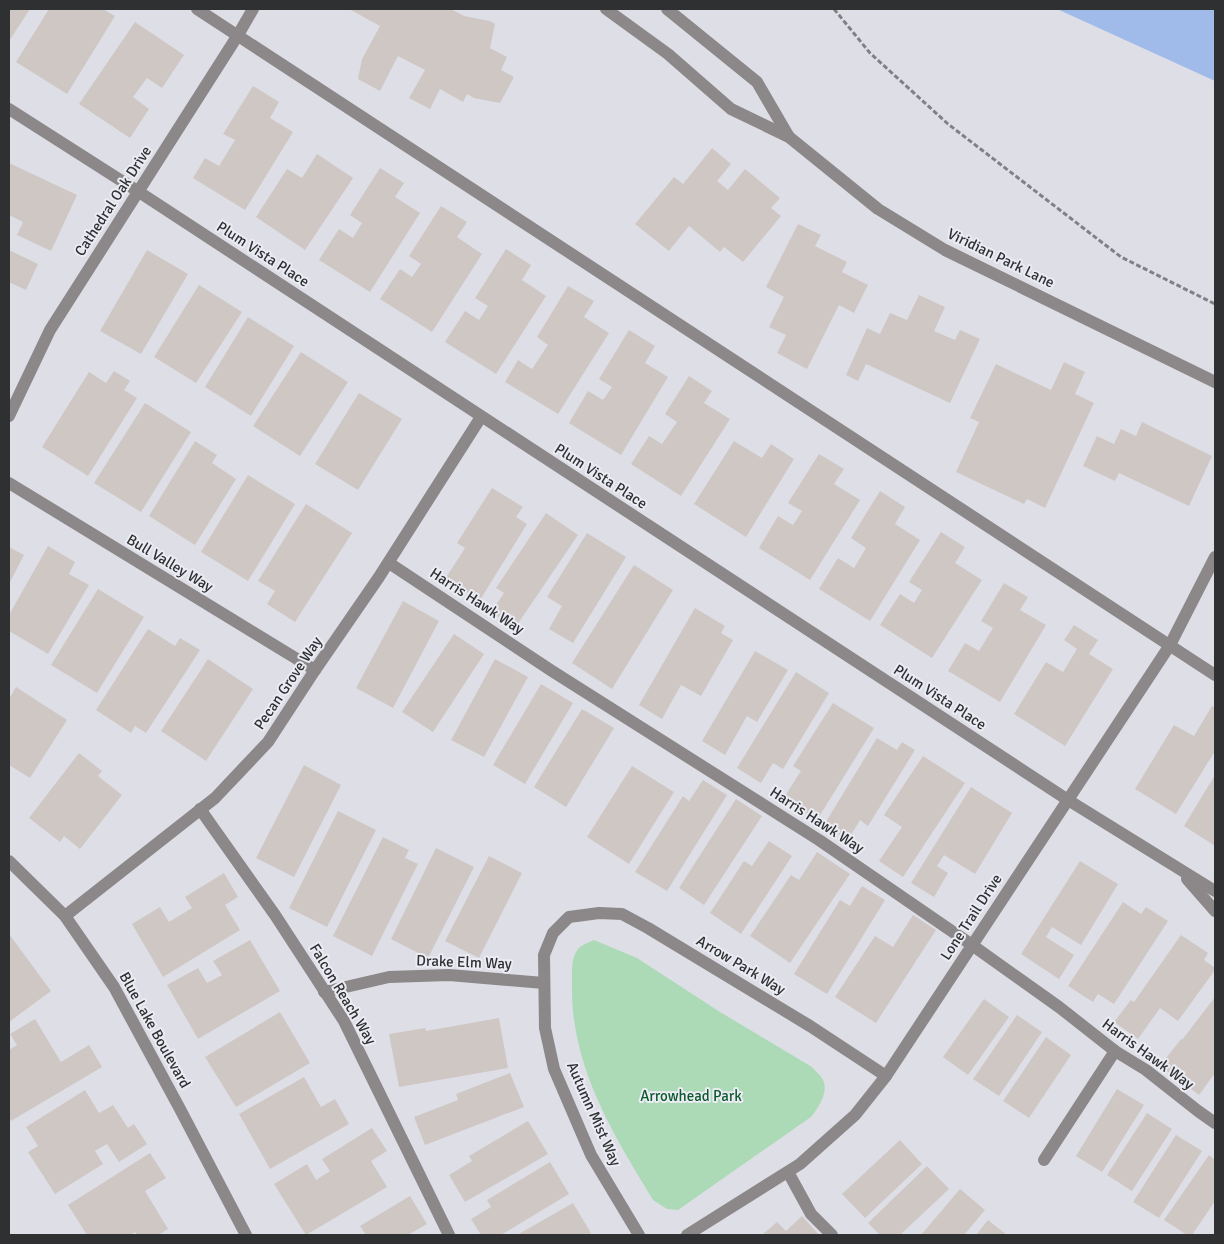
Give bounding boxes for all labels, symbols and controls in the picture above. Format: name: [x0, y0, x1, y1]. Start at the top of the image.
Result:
street label: Cathedral Oak Drive: [71, 143, 155, 259]
street label: Plum Vista Place: [213, 217, 313, 291]
street label: Viridian Park Lane: [945, 224, 1057, 292]
street label: Plum Vista Place: [551, 439, 651, 513]
street label: Bull Valley Way: [124, 530, 216, 596]
street label: Harris Hawk Way: [426, 564, 528, 638]
street label: Pecan Grove Way: [250, 633, 326, 733]
street label: Plum Vista Place: [890, 660, 990, 734]
street label: Harris Hawk Way: [766, 783, 868, 857]
street label: Lone Trail Drive: [936, 870, 1006, 964]
street label: Arrow Park Way: [693, 931, 789, 999]
street label: Falcon Reach Way: [306, 940, 380, 1048]
street label: Drake Elm Way: [416, 951, 512, 973]
street label: Blue Lake Boulevard: [116, 969, 194, 1091]
street label: Harris Hawk Way: [1099, 1015, 1197, 1093]
street label: Autumn Mist Way: [563, 1059, 625, 1169]
park label: Arrowhead Park: [640, 1087, 742, 1105]

